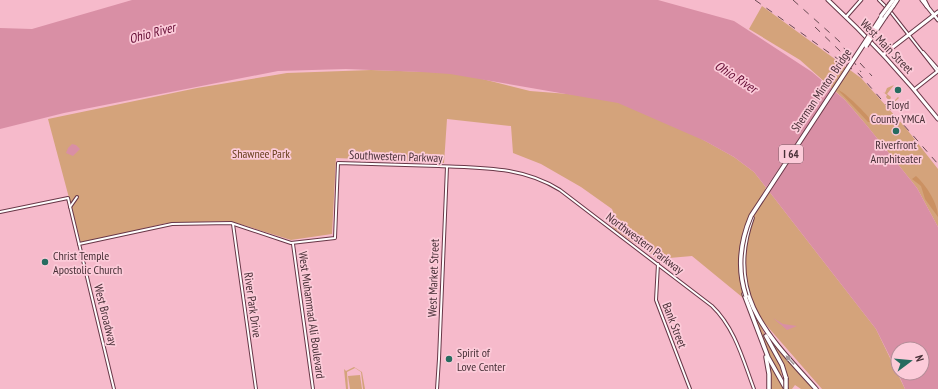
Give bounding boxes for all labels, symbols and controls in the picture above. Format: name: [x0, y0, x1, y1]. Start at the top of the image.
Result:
street label: West Main Street: [857, 16, 917, 77]
water label: Ohio River: [127, 18, 179, 47]
street label: Sherman Minton Bridge: [787, 45, 855, 135]
water label: Ohio River: [712, 57, 762, 98]
marker: Floyd County YMCA: [893, 85, 903, 95]
place label: Floyd County YMCA: [871, 97, 926, 126]
marker: Riverfront Amphiteater: [891, 126, 901, 136]
place label: Riverfront Amphiteater: [870, 137, 922, 166]
road number: I 64: [779, 145, 803, 163]
park label: Shawnee Park: [232, 146, 290, 161]
street label: Southwestern Parkway: [349, 147, 444, 165]
street label: Northwestern Parkway: [603, 209, 687, 277]
street label: West Market Street: [424, 238, 442, 317]
place label: Christ Temple Apostolic Church: [53, 248, 122, 277]
street label: West Muhammad Ali Boulevard: [296, 250, 328, 380]
marker: Christ Temple Apostolic Church: [40, 257, 50, 267]
street label: River Park Drive: [241, 271, 265, 339]
street label: West Broadway: [91, 283, 121, 348]
street label: Bank Street: [659, 300, 691, 350]
north arrow: [890, 341, 930, 381]
place label: Spirit of Love Center: [457, 345, 506, 374]
text: N: [912, 353, 927, 363]
marker: Spirit of Love Center: [444, 354, 454, 364]
one-way arrow: [785, 355, 795, 365]

